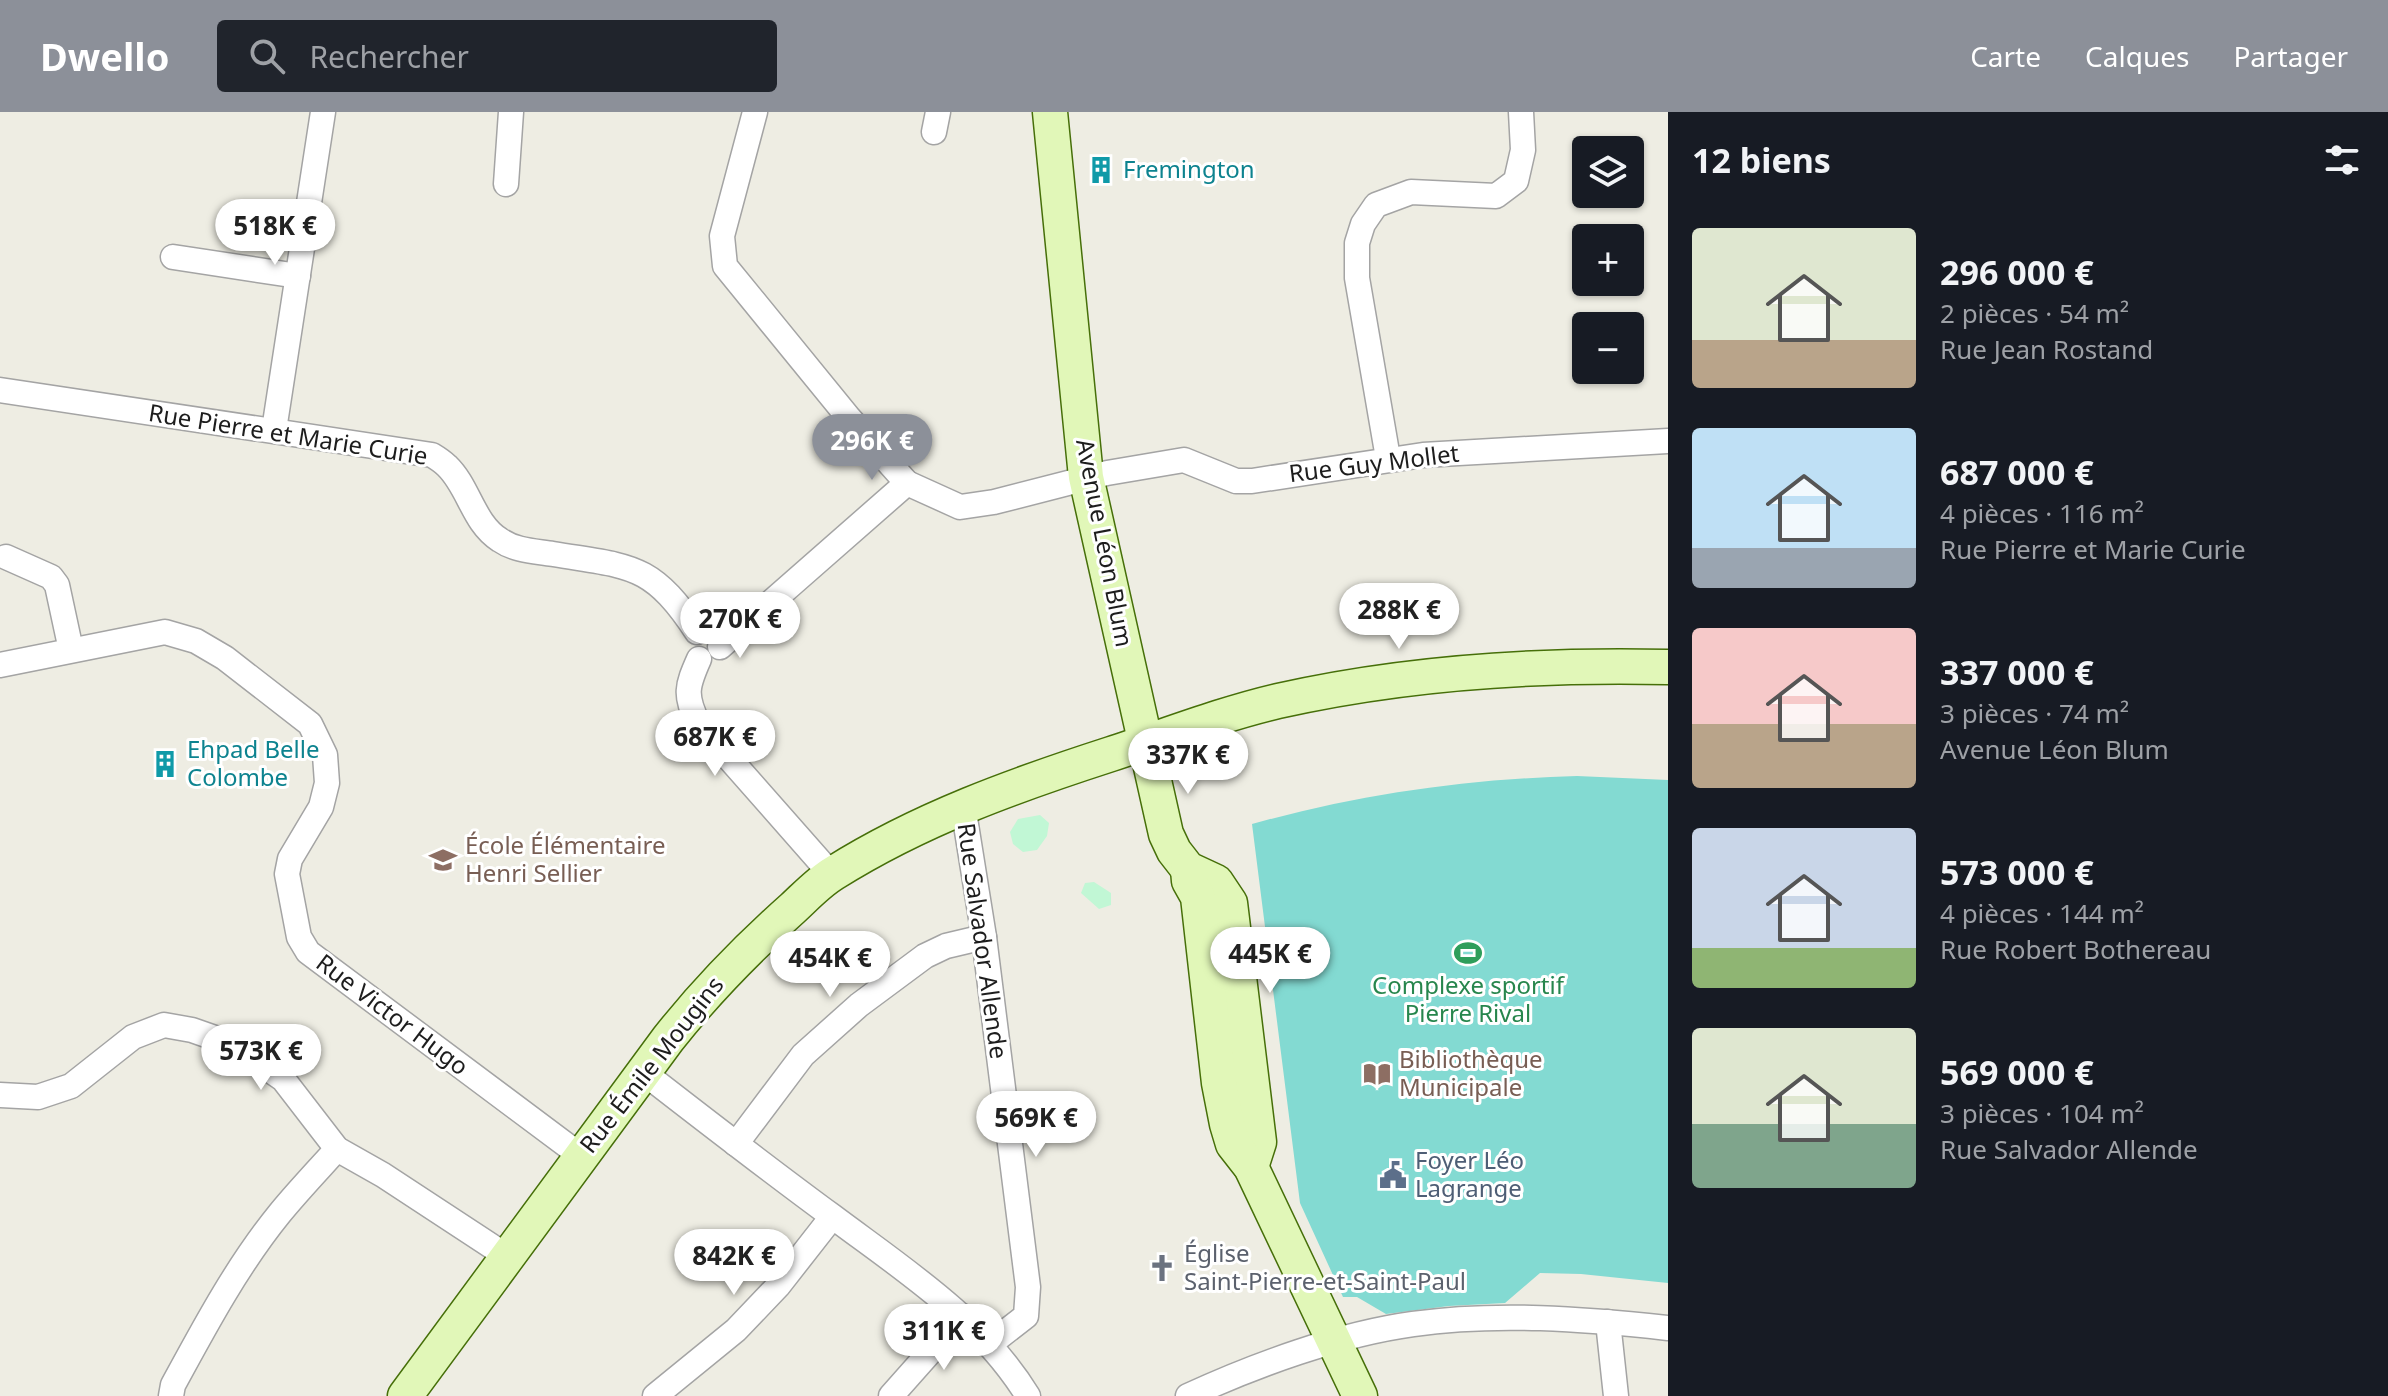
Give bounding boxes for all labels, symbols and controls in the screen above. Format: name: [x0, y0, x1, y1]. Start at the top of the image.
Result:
search box: [217, 20, 777, 92]
text: Dwello: [40, 30, 169, 82]
icon: search: [245, 34, 289, 78]
text: Rechercher: [309, 36, 469, 77]
text: Carte: [1970, 37, 2041, 75]
text: Calques: [2085, 37, 2189, 75]
text: Partager: [2233, 37, 2348, 75]
map controls: [1572, 136, 1644, 384]
button: layers: [1572, 136, 1644, 208]
text: 12 biens: [1692, 137, 1831, 183]
icon: filters: [2320, 138, 2364, 182]
place label: Fremington: [1123, 152, 1255, 185]
building icon: Fremington: [1086, 155, 1116, 185]
pin: 518K €: [210, 199, 340, 267]
text: 518K €: [233, 207, 317, 243]
button: +: [1572, 224, 1644, 296]
text: 296 000 €: [1940, 249, 2094, 295]
icon: home: [1756, 260, 1852, 356]
text: 2 pièces · 54 m²: [1940, 295, 2129, 331]
button: −: [1572, 312, 1644, 384]
text: Rue Jean Rostand: [1940, 331, 2153, 367]
street label: Rue Pierre et Marie Curie: [146, 395, 430, 472]
pin: 296K €: [807, 414, 937, 482]
text: 296K €: [830, 422, 914, 458]
street label: Avenue Léon Blum: [1069, 436, 1142, 650]
street label: Rue Guy Mollet: [1287, 436, 1461, 489]
text: 687 000 €: [1940, 449, 2094, 495]
icon: home: [1756, 460, 1852, 556]
text: 4 pièces · 116 m²: [1940, 495, 2144, 531]
text: Rue Pierre et Marie Curie: [1940, 531, 2246, 567]
pin: 288K €: [1334, 583, 1464, 651]
text: 288K €: [1357, 591, 1441, 627]
pin: 270K €: [675, 592, 805, 660]
text: 270K €: [698, 600, 782, 636]
text: 337 000 €: [1940, 649, 2094, 695]
icon: home: [1756, 660, 1852, 756]
text: 3 pièces · 74 m²: [1940, 695, 2129, 731]
pin: 687K €: [650, 710, 780, 778]
text: 687K €: [673, 718, 757, 754]
pin: 337K €: [1123, 728, 1253, 796]
text: Avenue Léon Blum: [1940, 731, 2169, 767]
place label: Ehpad Belle Colombe: [187, 732, 319, 793]
text: 337K €: [1146, 736, 1230, 772]
building icon: Ehpad Belle Colombe: [150, 749, 180, 779]
street label: Rue Salvador Allende: [951, 821, 1016, 1061]
place label: École Élémentaire Henri Sellier: [465, 828, 666, 889]
school or university icon: École Élémentaire Henri Sellier: [428, 845, 458, 875]
text: 573 000 €: [1940, 849, 2094, 895]
icon: home: [1756, 860, 1852, 956]
text: 4 pièces · 144 m²: [1940, 895, 2144, 931]
pin: 445K €: [1205, 927, 1335, 995]
pin: 454K €: [765, 931, 895, 999]
text: Rue Robert Bothereau: [1940, 931, 2211, 967]
text: 445K €: [1228, 935, 1312, 971]
sports icon: Complexe sportif Pierre Rival: [1453, 938, 1483, 968]
text: 454K €: [788, 939, 872, 975]
street label: Rue Victor Hugo: [310, 946, 476, 1082]
place label: Complexe sportif Pierre Rival: [1372, 968, 1566, 1029]
street label: Rue Émile Mougins: [571, 969, 730, 1159]
pin: 573K €: [196, 1024, 326, 1092]
text: 573K €: [219, 1032, 303, 1068]
place label: Bibliothèque Municipale: [1399, 1042, 1543, 1103]
text: 569 000 €: [1940, 1049, 2094, 1095]
library icon: Bibliothèque Municipale: [1362, 1059, 1392, 1089]
icon: home: [1756, 1060, 1852, 1156]
pin: 569K €: [971, 1091, 1101, 1159]
text: 3 pièces · 104 m²: [1940, 1095, 2144, 1131]
text: 569K €: [994, 1099, 1078, 1135]
text: Rue Salvador Allende: [1940, 1131, 2198, 1167]
place label: Foyer Léo Lagrange: [1415, 1143, 1524, 1204]
public building icon: Foyer Léo Lagrange: [1378, 1160, 1408, 1190]
pin: 842K €: [669, 1229, 799, 1297]
place label: Église Saint-Pierre-et-Saint-Paul: [1184, 1236, 1466, 1297]
text: 842K €: [692, 1237, 776, 1273]
church icon: Église Saint-Pierre-et-Saint-Paul: [1147, 1253, 1177, 1283]
pin: 311K €: [879, 1304, 1009, 1372]
text: 311K €: [902, 1312, 986, 1348]

